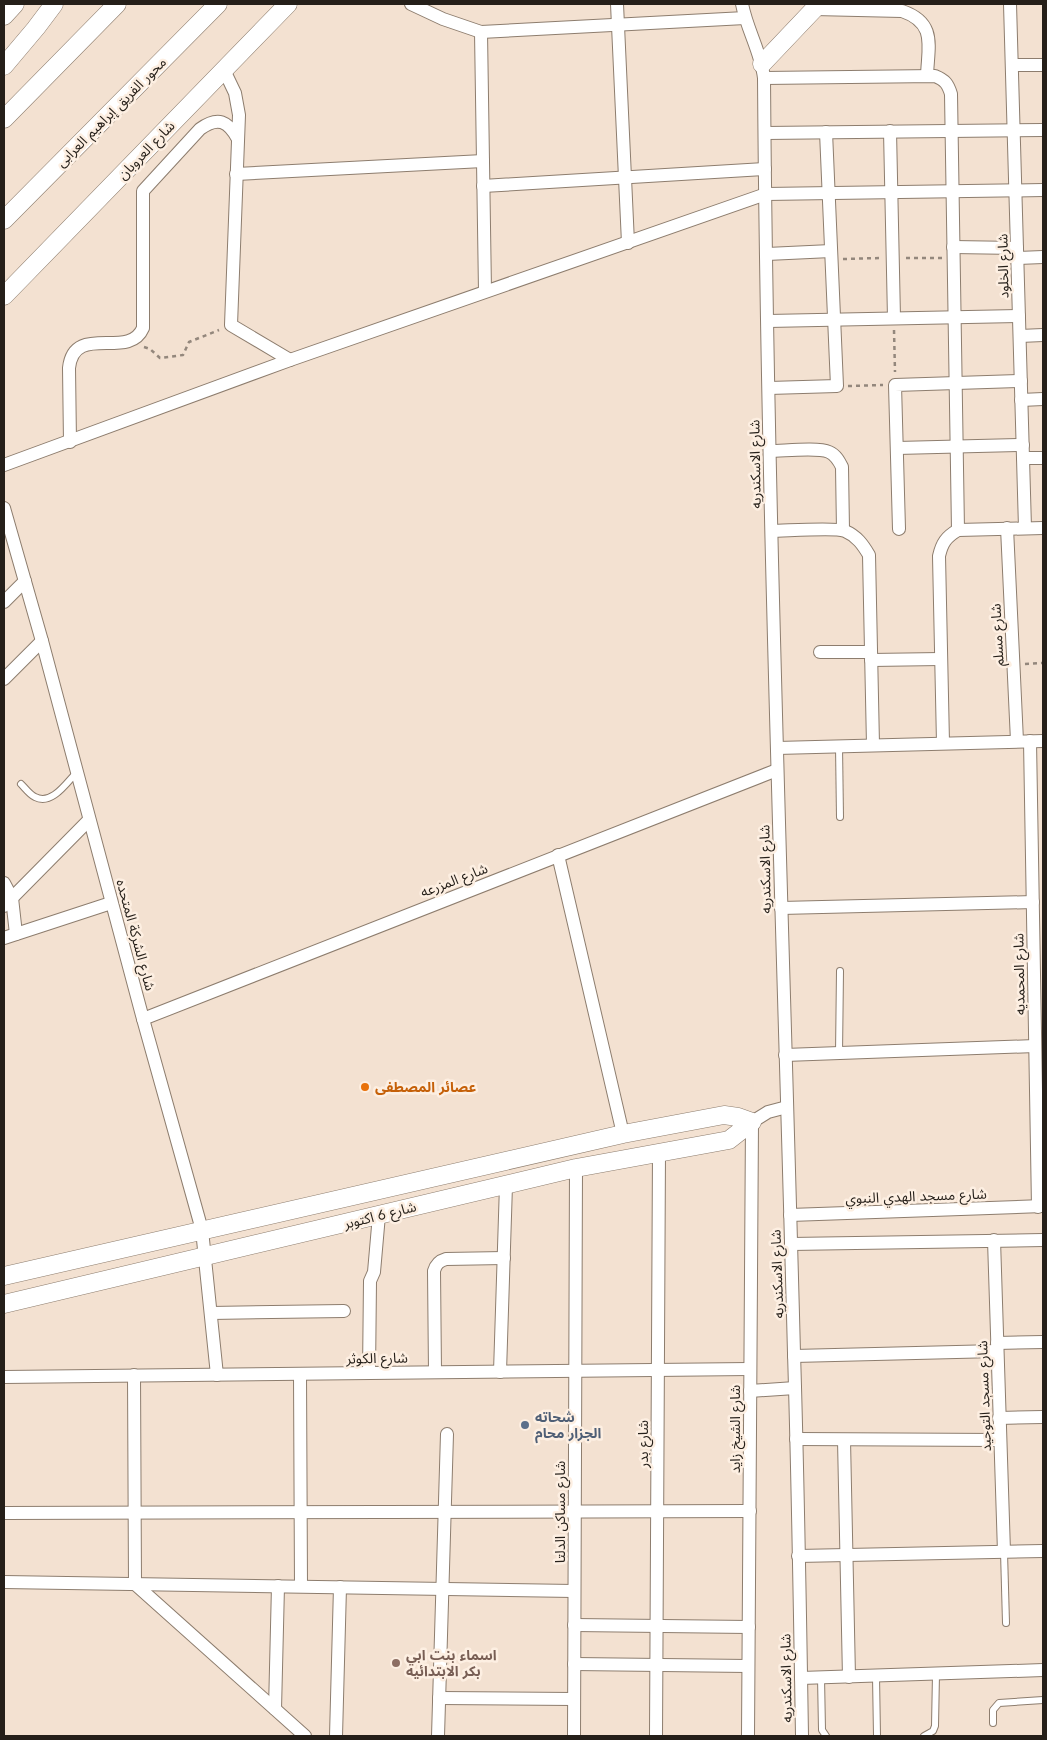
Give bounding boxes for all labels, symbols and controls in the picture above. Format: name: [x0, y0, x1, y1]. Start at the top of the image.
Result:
street label: محور الفريق إبراهيم العرابى: [51, 52, 171, 172]
street label: شارع العروبان: [113, 116, 180, 185]
street label: شارع الخلود: [992, 233, 1015, 299]
street label: شارع الاسكندريه: [744, 419, 767, 509]
street label: شارع مسلم: [985, 603, 1010, 667]
street label: شارع الاسكندريه: [754, 824, 777, 914]
street label: شارع المزرعه: [417, 858, 491, 903]
street label: شارع الشركة المتحده: [111, 877, 160, 993]
street label: شارع المحمديه: [1008, 933, 1031, 1015]
place label: عصائر المصطفى: [375, 1077, 476, 1097]
marker: عصائر المصطفى: [359, 1081, 371, 1093]
street label: شارع مسجد الهدي النبوي: [845, 1184, 987, 1210]
street label: شارع 6 اكتوبر: [341, 1196, 419, 1235]
street label: شارع الاسكندريه: [765, 1229, 790, 1319]
street label: شارع مسجد التوحيد: [972, 1340, 997, 1452]
street label: شارع الكوثر: [345, 1347, 408, 1370]
street label: شارع الشيخ زايد: [725, 1385, 746, 1473]
place label: شحاته الجزار محام: [535, 1407, 601, 1444]
marker: شحاته الجزار محام: [519, 1419, 531, 1431]
street label: شارع بدر: [633, 1420, 654, 1469]
street label: شارع مساكن الدلتا: [550, 1461, 571, 1563]
street label: شارع الاسكندريه: [775, 1633, 798, 1723]
place label: اسماء بنت ابي بكر الابتدائيه: [406, 1645, 497, 1681]
marker: اسماء بنت ابي بكر الابتدائيه: [390, 1657, 402, 1669]

